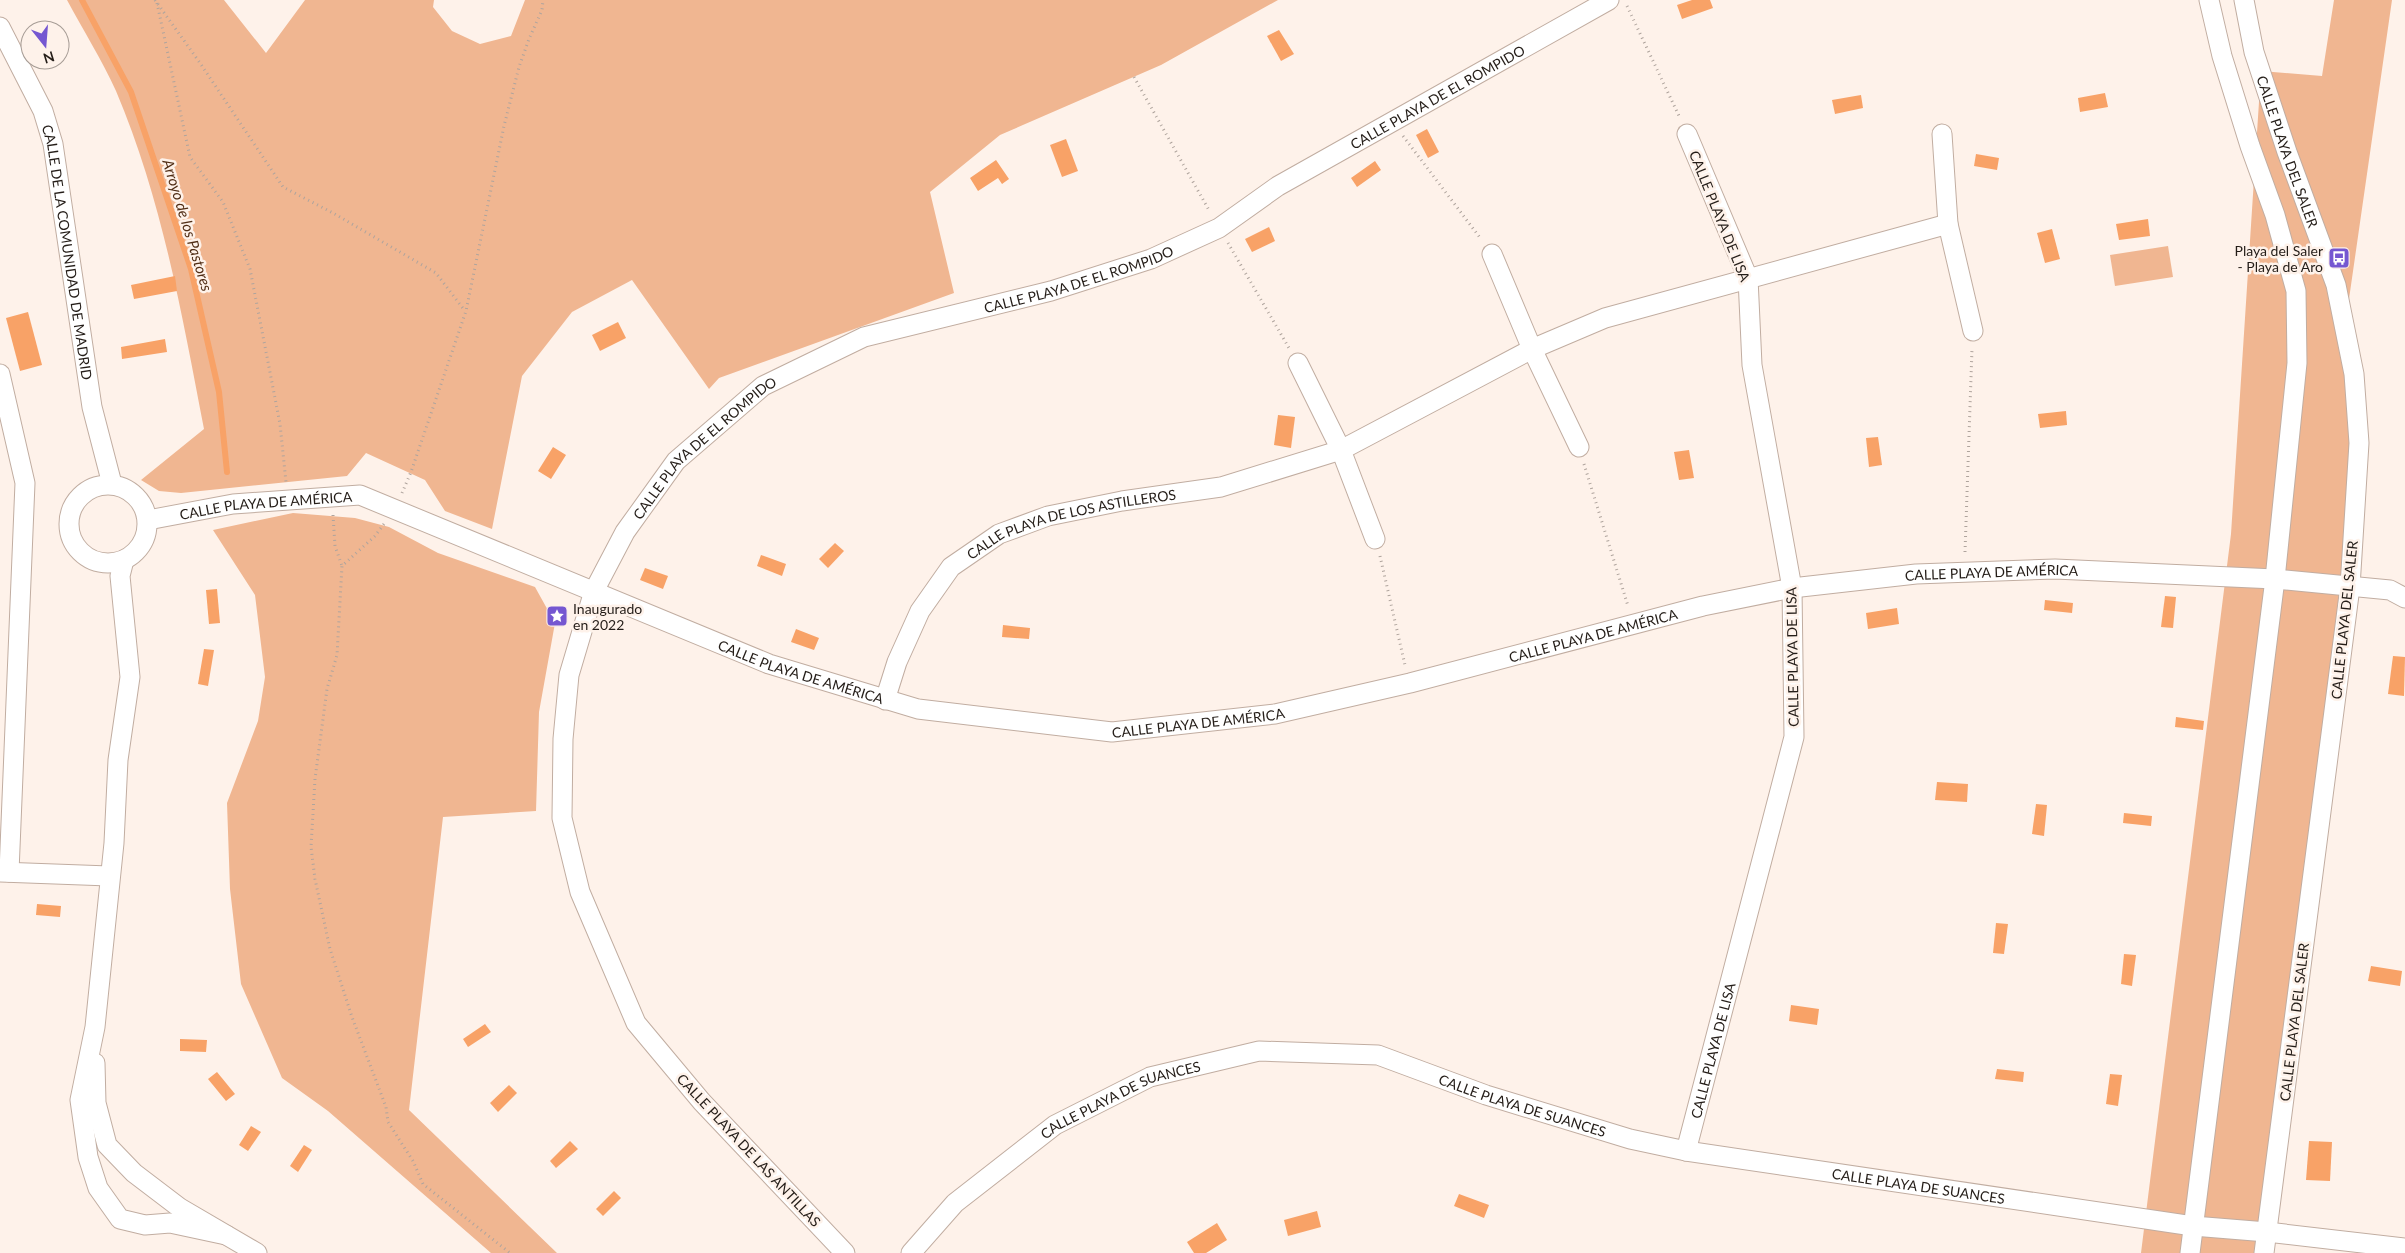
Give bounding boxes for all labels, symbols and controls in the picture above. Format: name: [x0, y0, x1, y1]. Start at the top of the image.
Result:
north arrow: [20, 20, 70, 70]
street label: CALLE PLAYA DE EL ROMPIDO: [1347, 41, 1527, 152]
text: N: [41, 48, 57, 68]
street label: CALLE PLAYA DEL SALER: [2254, 73, 2323, 230]
street label: CALLE DE LA COMUNIDAD DE MADRID: [39, 122, 96, 381]
street label: CALLE PLAYA DE LISA: [1686, 148, 1754, 284]
water label: Arroyo de los Pastores: [159, 156, 217, 293]
street label: CALLE PLAYA DE EL ROMPIDO: [982, 242, 1176, 316]
place label: Playa del Saler - Playa de Aro: [2235, 242, 2323, 275]
bus stop icon: Playa del Saler - Playa de Aro: [2327, 246, 2351, 270]
street label: CALLE PLAYA DE EL ROMPIDO: [629, 373, 779, 522]
street label: CALLE PLAYA DE LOS ASTILLEROS: [963, 485, 1177, 562]
street label: CALLE PLAYA DE AMÉRICA: [178, 487, 353, 522]
street label: CALLE PLAYA DEL SALER: [2327, 540, 2361, 700]
street label: CALLE PLAYA DE AMÉRICA: [1904, 560, 2079, 584]
street label: CALLE PLAYA DE LISA: [1782, 587, 1802, 727]
place label: Inaugurado en 2022: [573, 600, 642, 633]
place icon: Inaugurado en 2022: [545, 604, 569, 628]
street label: CALLE PLAYA DE AMÉRICA: [1507, 605, 1679, 665]
street label: CALLE PLAYA DE AMÉRICA: [716, 635, 886, 707]
street label: CALLE PLAYA DE AMÉRICA: [1111, 704, 1287, 740]
street label: CALLE PLAYA DEL SALER: [2276, 942, 2312, 1102]
street label: CALLE PLAYA DE LISA: [1686, 980, 1738, 1120]
street label: CALLE PLAYA DE SUANCES: [1037, 1057, 1202, 1142]
street label: CALLE PLAYA DE LAS ANTILLAS: [674, 1070, 824, 1230]
street label: CALLE PLAYA DE SUANCES: [1437, 1070, 1608, 1140]
street label: CALLE PLAYA DE SUANCES: [1831, 1164, 2006, 1207]

